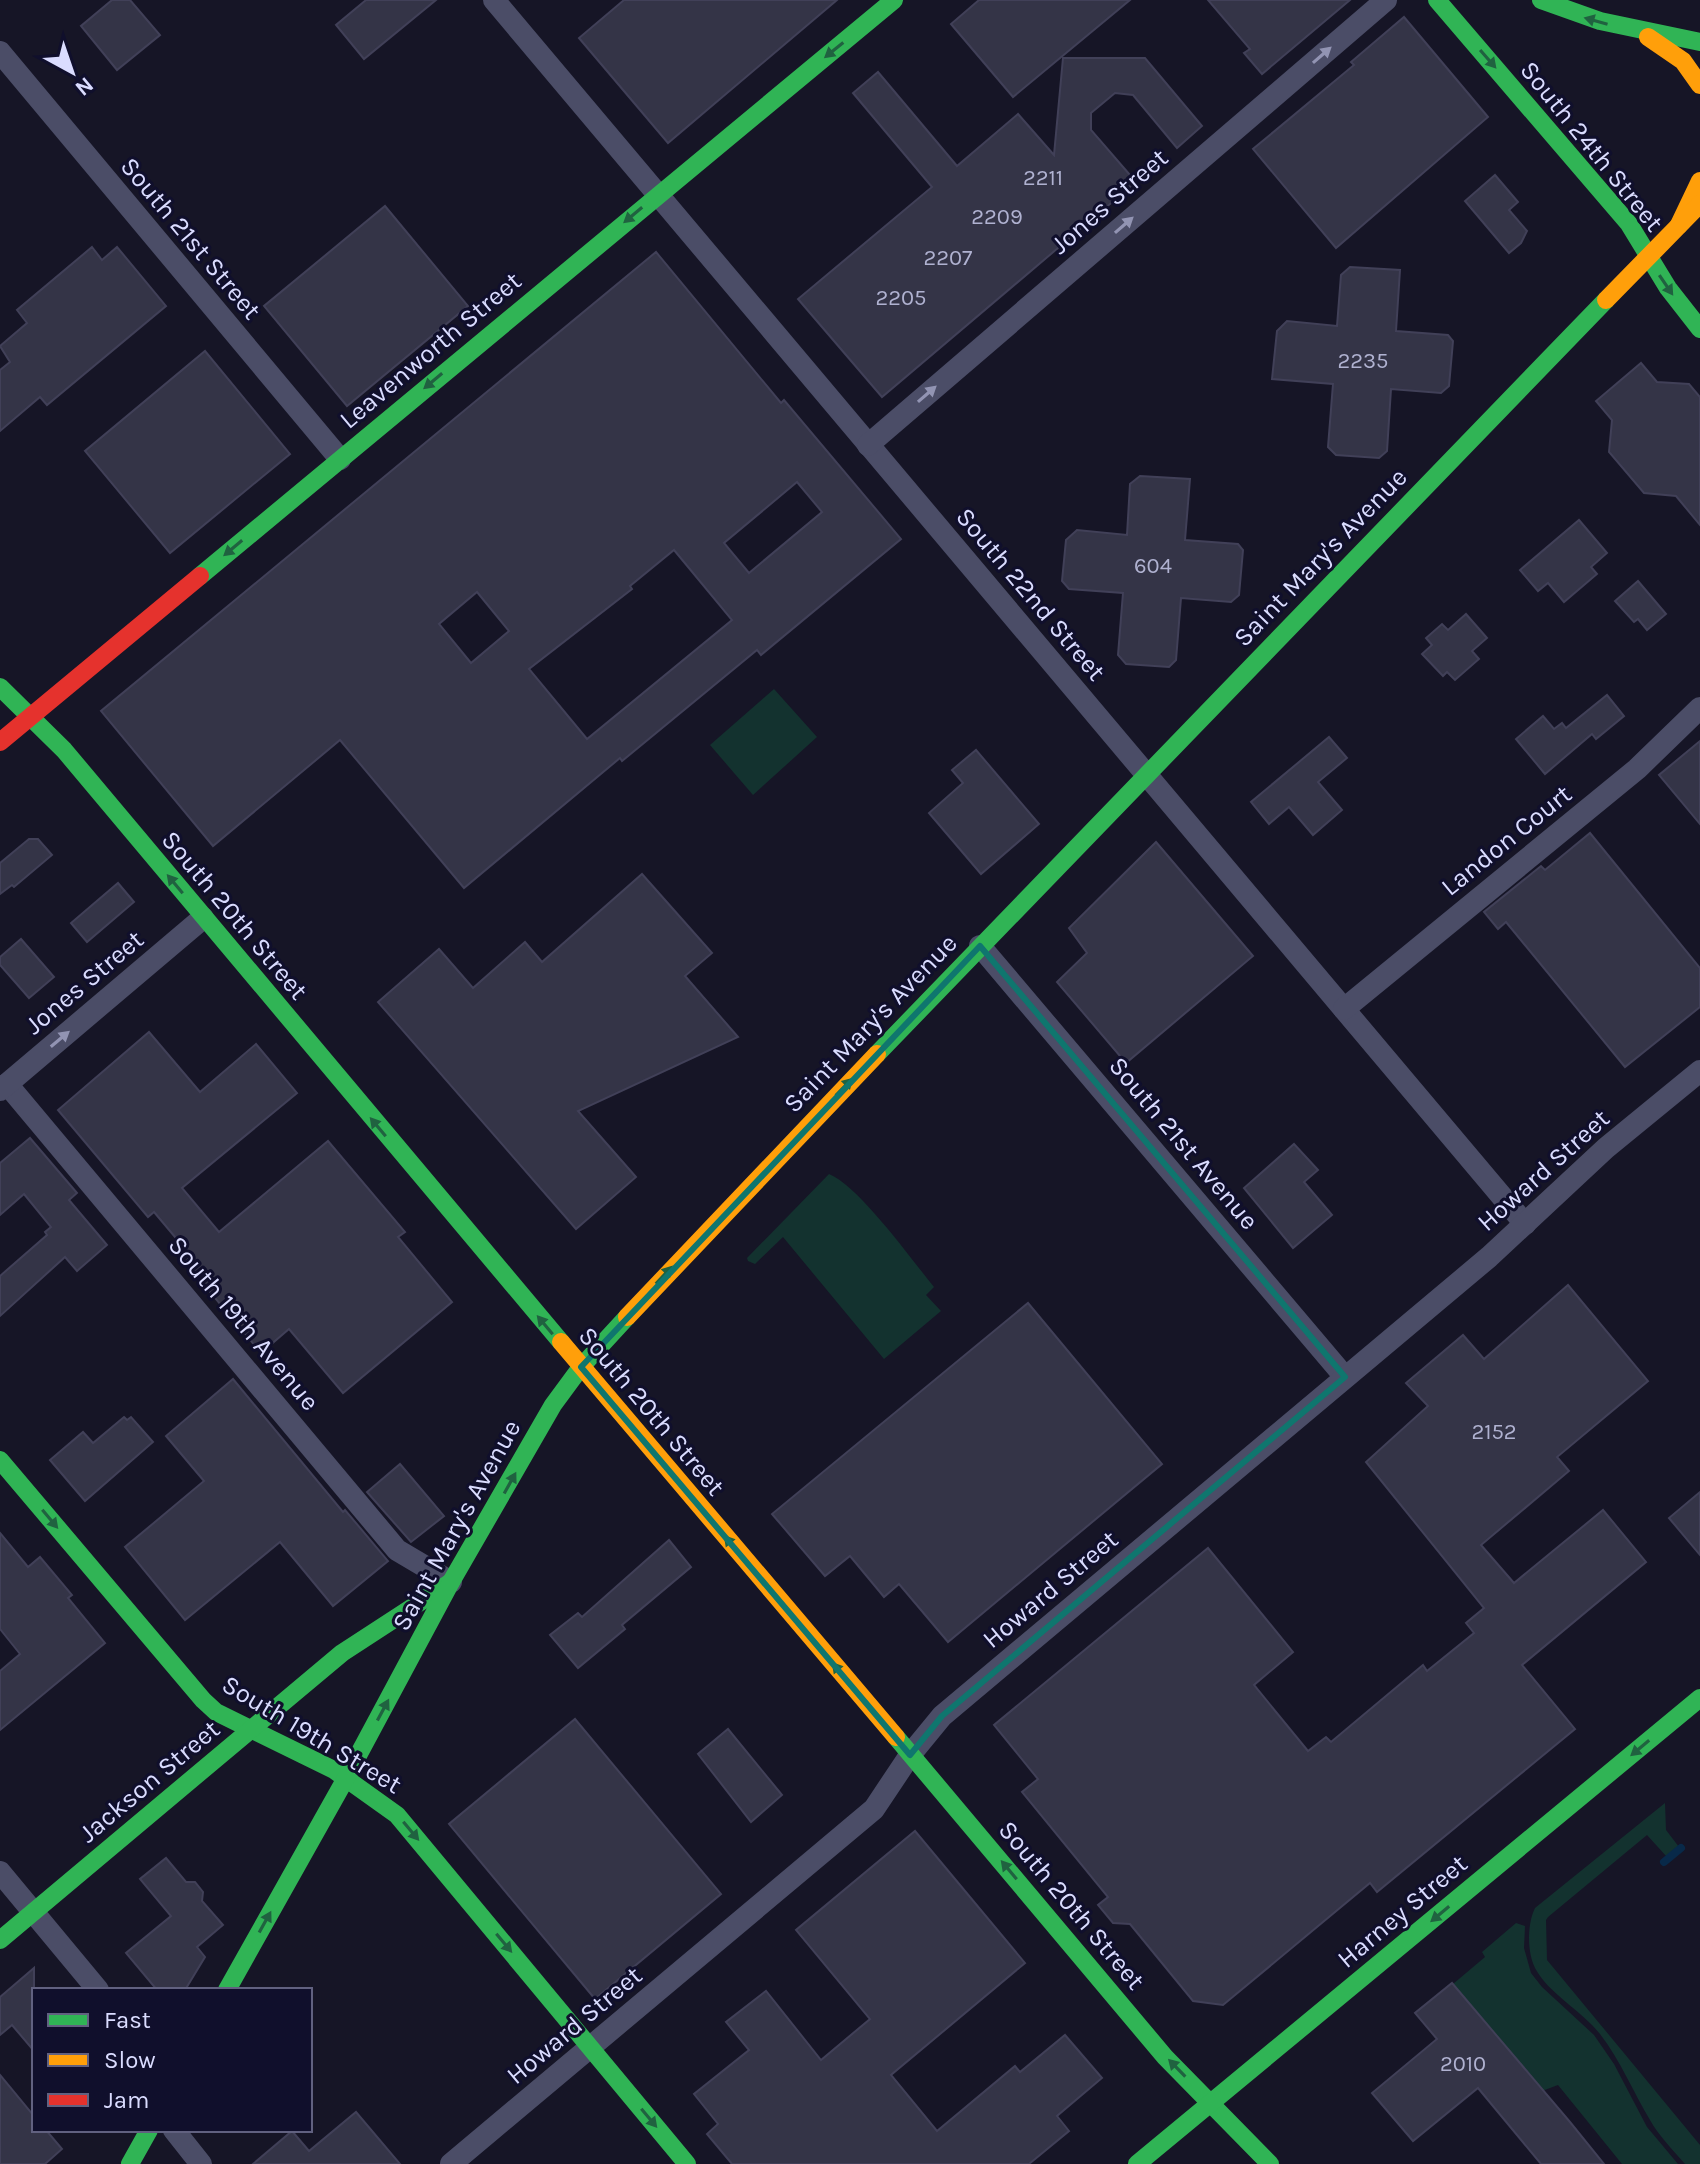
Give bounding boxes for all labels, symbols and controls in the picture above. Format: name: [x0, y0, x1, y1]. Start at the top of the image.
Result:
one-way arrow: [1584, 15, 1609, 27]
north arrow: [32, 32, 112, 112]
one-way arrow: [824, 41, 844, 57]
one-way arrow: [1311, 47, 1331, 64]
one-way arrow: [1479, 49, 1496, 69]
street label: South 24th Street: [1514, 55, 1670, 238]
text: N: [70, 72, 99, 102]
street label: Jones Street: [1044, 142, 1174, 261]
street label: South 21st Street: [114, 151, 268, 326]
house number: 2211: [1023, 165, 1063, 191]
house number: 2209: [971, 204, 1023, 230]
one-way arrow: [623, 206, 643, 223]
one-way arrow: [1115, 216, 1134, 234]
house number: 2207: [924, 245, 972, 271]
street label: Leavenworth Street: [333, 265, 528, 435]
one-way arrow: [1658, 274, 1673, 295]
house number: 2205: [876, 285, 926, 311]
house number: 2235: [1338, 348, 1388, 374]
one-way arrow: [424, 372, 444, 389]
one-way arrow: [916, 386, 936, 403]
street label: Saint Mary's Avenue: [1227, 462, 1414, 653]
street label: South 22nd Street: [949, 502, 1112, 687]
one-way arrow: [224, 539, 244, 556]
house number: 604: [1134, 553, 1172, 579]
street label: Landon Court: [1435, 778, 1578, 902]
street label: South 20th Street: [155, 825, 314, 1006]
one-way arrow: [167, 874, 184, 894]
street label: Jones Street: [19, 924, 150, 1041]
street label: Saint Mary's Avenue: [777, 928, 964, 1119]
one-way arrow: [49, 1031, 69, 1048]
street label: South 21st Avenue: [1102, 1051, 1265, 1236]
one-way arrow: [834, 1078, 853, 1097]
street label: Howard Street: [1471, 1103, 1616, 1238]
one-way arrow: [370, 1117, 387, 1137]
street label: South 19th Avenue: [162, 1230, 326, 1417]
one-way arrow: [655, 1266, 673, 1285]
one-way arrow: [537, 1316, 554, 1336]
street label: South 20th Street: [572, 1321, 731, 1502]
street label: Saint Mary's Avenue: [386, 1414, 527, 1636]
house number: 2152: [1471, 1419, 1517, 1445]
one-way arrow: [503, 1471, 516, 1494]
one-way arrow: [41, 1509, 58, 1529]
street label: Howard Street: [976, 1524, 1124, 1655]
one-way arrow: [724, 1535, 741, 1555]
one-way arrow: [832, 1662, 849, 1682]
street label: South 19th Street: [216, 1669, 407, 1800]
one-way arrow: [377, 1698, 390, 1721]
street label: Jackson Street: [73, 1713, 226, 1849]
one-way arrow: [1630, 1739, 1650, 1756]
street label: South 20th Street: [992, 1815, 1151, 1996]
one-way arrow: [402, 1820, 419, 1840]
street label: Harney Street: [1331, 1848, 1474, 1975]
one-way arrow: [1001, 1860, 1018, 1880]
one-way arrow: [1429, 1905, 1450, 1922]
one-way arrow: [258, 1911, 272, 1933]
one-way arrow: [495, 1933, 512, 1953]
street label: Howard Street: [500, 1960, 648, 2091]
legend: [32, 1988, 312, 2132]
text: Fast: [104, 2006, 151, 2034]
text: Slow: [104, 2046, 156, 2074]
house number: 2010: [1440, 2051, 1486, 2077]
one-way arrow: [1168, 2059, 1186, 2078]
text: Jam: [104, 2086, 149, 2114]
one-way arrow: [640, 2108, 657, 2128]

